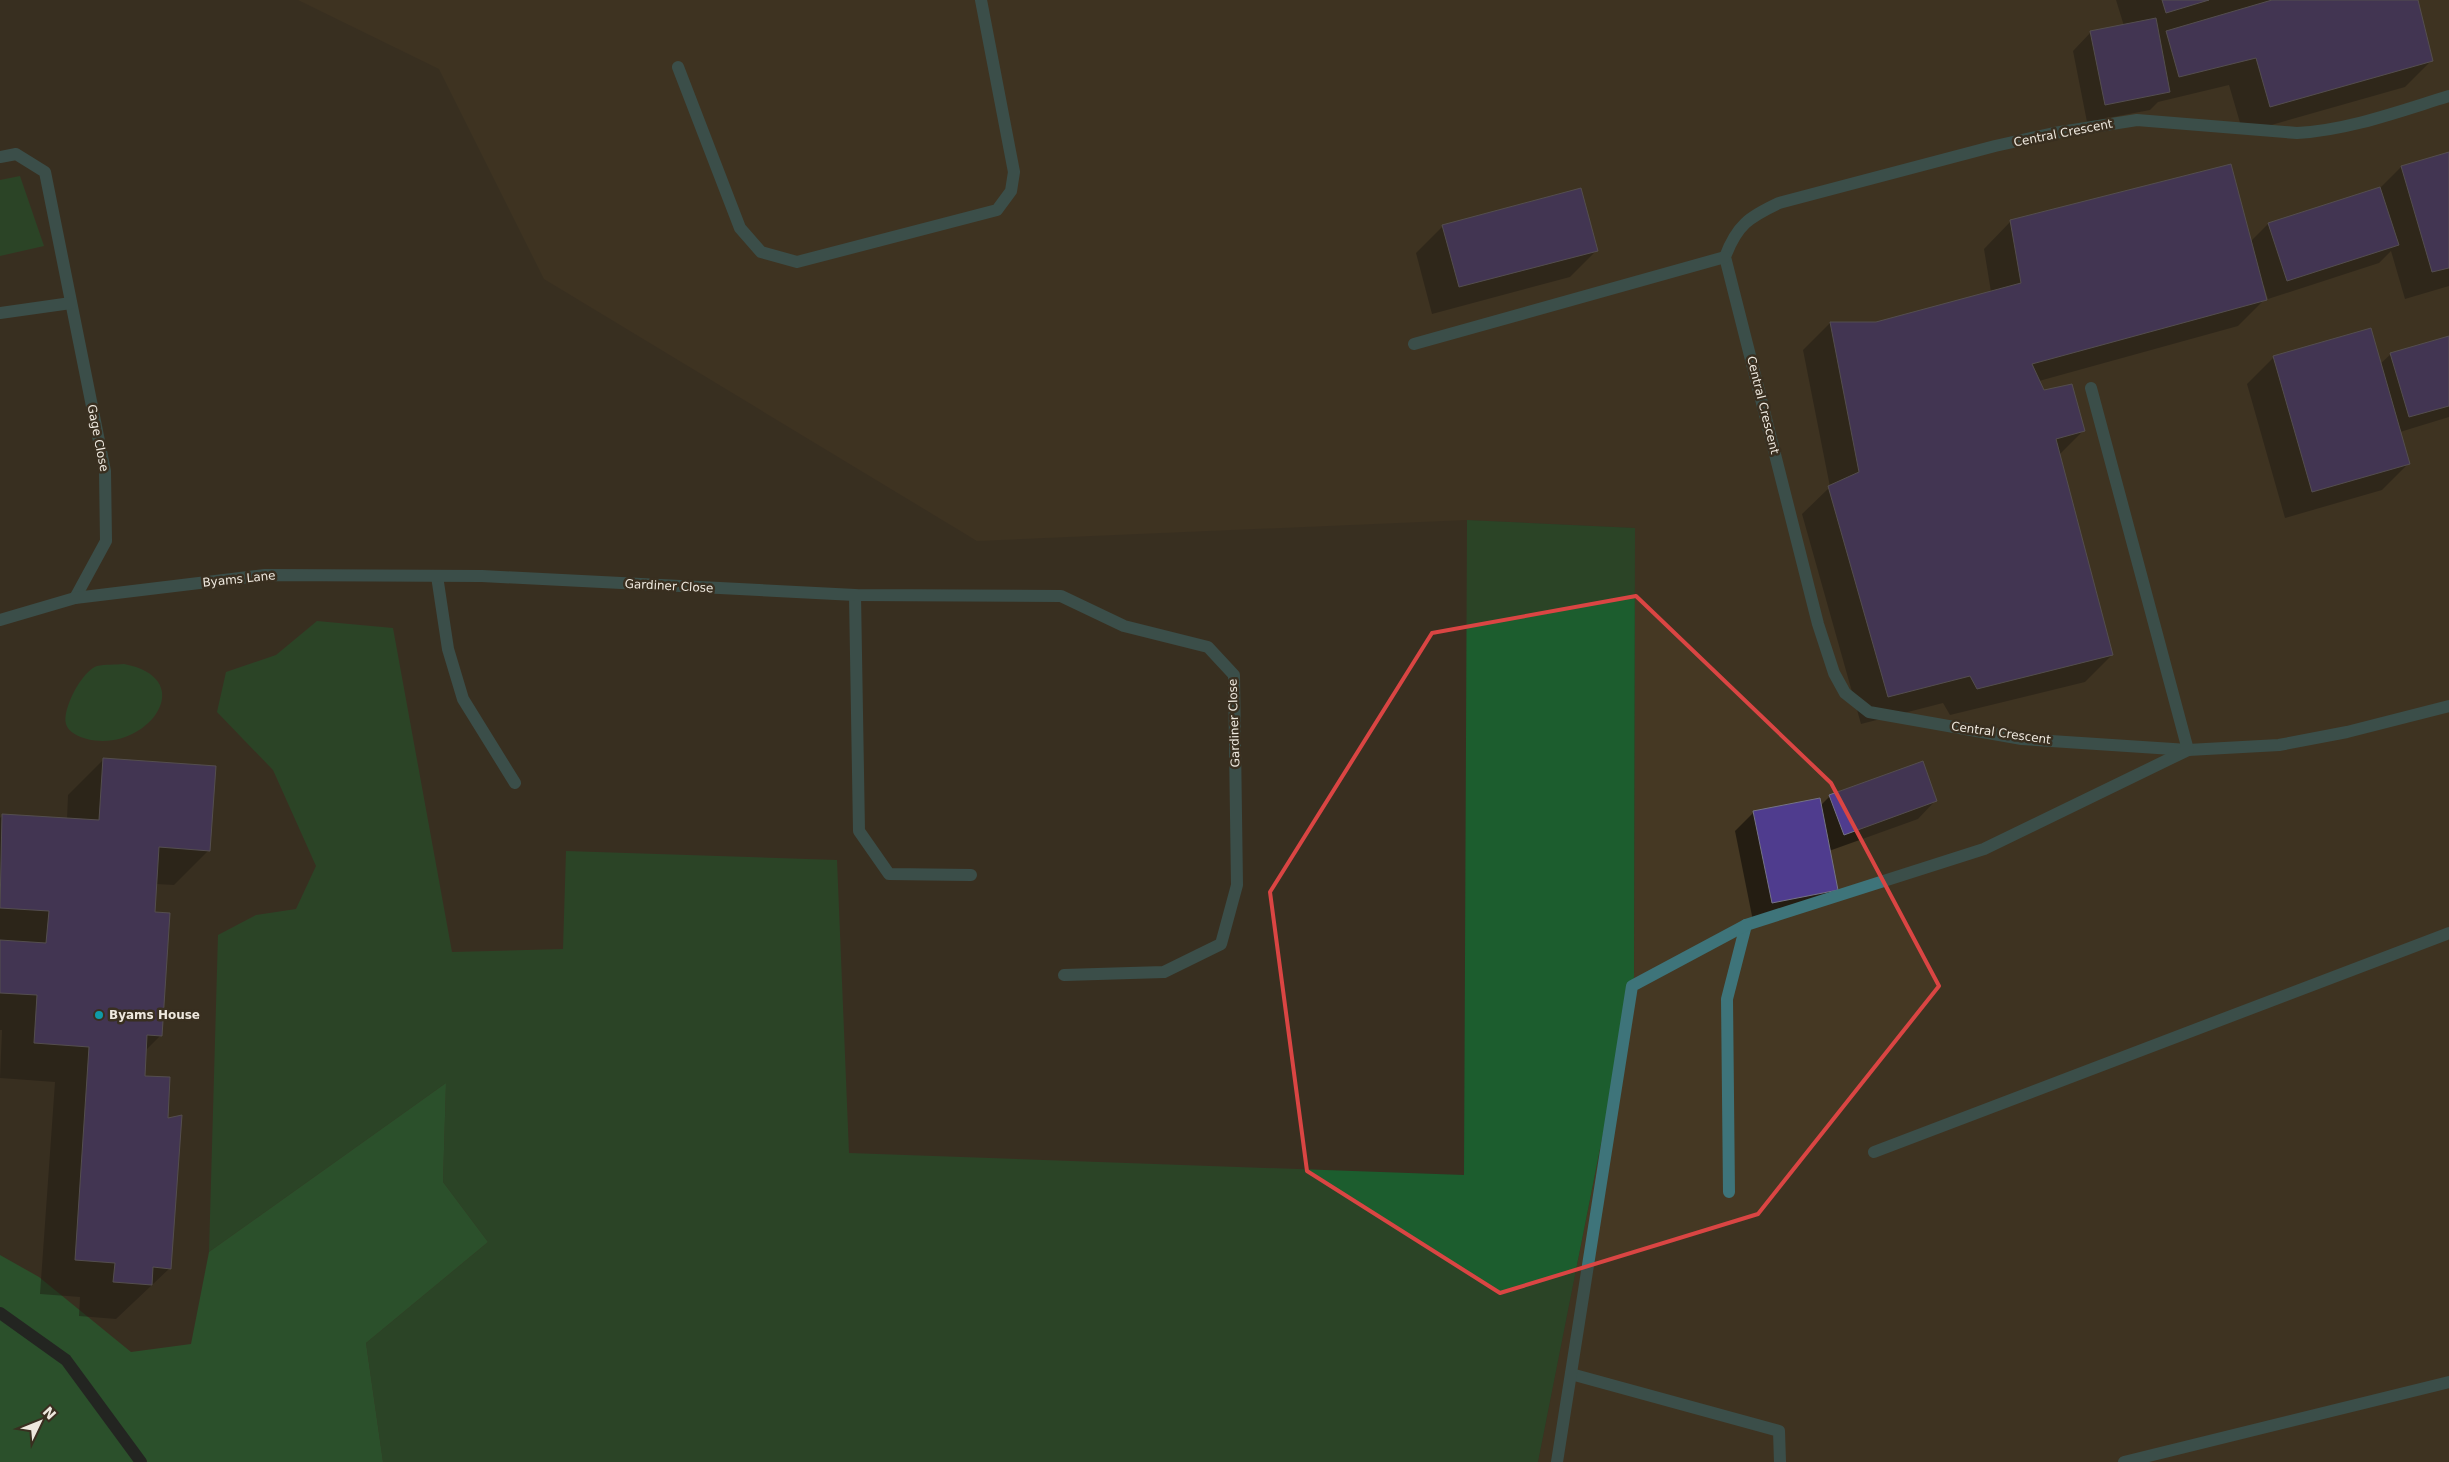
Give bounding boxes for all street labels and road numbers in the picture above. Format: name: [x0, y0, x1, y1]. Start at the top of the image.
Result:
street label: Central Crescent: [2012, 116, 2114, 149]
street label: Central Crescent: [1744, 355, 1782, 456]
street label: Gage Close: [85, 403, 111, 473]
street label: Byams Lane: [202, 568, 276, 590]
street label: Gardiner Close: [624, 577, 714, 595]
street label: Gardiner Close: [1225, 678, 1243, 768]
street label: Central Crescent: [1950, 719, 2052, 747]

